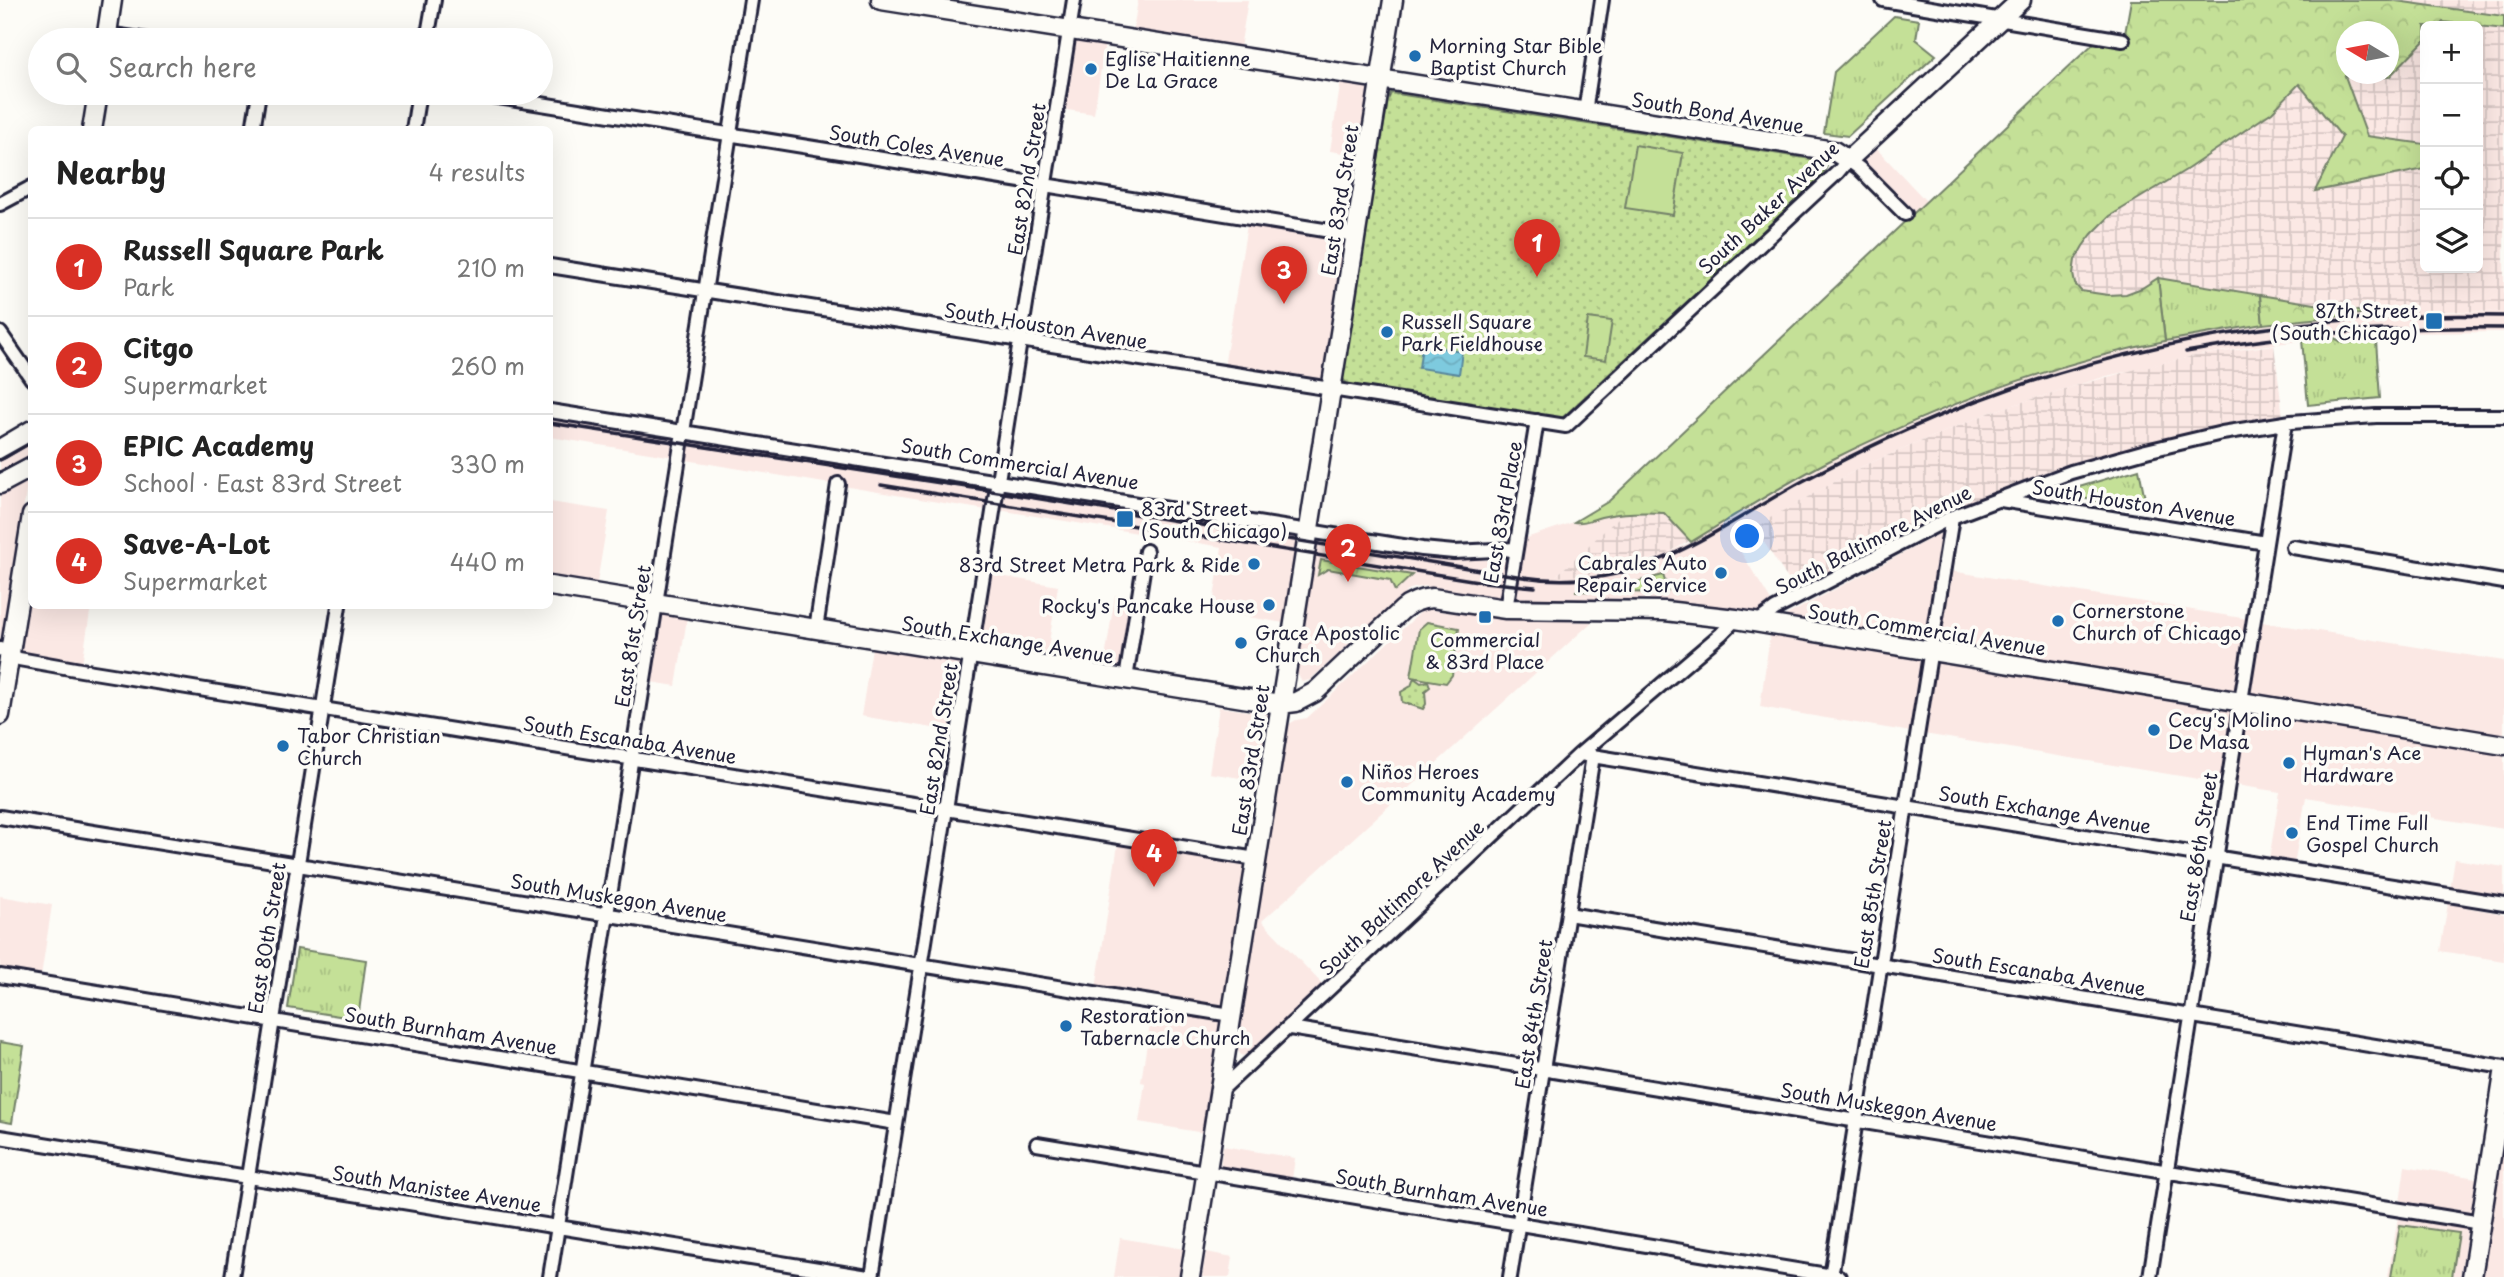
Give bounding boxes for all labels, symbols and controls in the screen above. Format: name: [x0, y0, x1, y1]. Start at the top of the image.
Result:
north arrow: [2336, 21, 2399, 84]
map controls: [2420, 21, 2483, 273]
button: +: [2420, 21, 2483, 84]
search box: [28, 28, 553, 105]
place label: Morning Star Bible Baptist Church: [1429, 31, 1602, 81]
place label: Eglise Haitienne De La Grace: [1105, 44, 1251, 94]
text: Search here: [108, 47, 257, 86]
icon: search: [52, 48, 90, 86]
marker: Morning Star Bible Baptist Church: [1407, 48, 1423, 64]
marker: Eglise Haitienne De La Grace: [1083, 61, 1099, 77]
button: −: [2420, 84, 2483, 147]
street label: South Bond Avenue: [1630, 85, 1806, 139]
street label: East 82nd Street: [1000, 101, 1052, 257]
street label: South Coles Avenue: [827, 117, 1007, 173]
street label: East 83rd Street: [1313, 122, 1365, 278]
street label: South Baker Avenue: [1691, 134, 1845, 280]
button: locate: [2420, 147, 2483, 210]
text: Nearby: [56, 149, 166, 194]
text: 4 results: [429, 154, 525, 189]
button: layers: [2420, 210, 2483, 273]
pin: 1: [1514, 219, 1560, 277]
text: Russell Square Park: [123, 230, 384, 269]
pin: 3: [1261, 246, 1307, 304]
text: 1: [74, 250, 85, 285]
text: 210 m: [457, 250, 525, 285]
text: Park: [123, 269, 174, 304]
street label: South Houston Avenue: [942, 295, 1150, 355]
place label: 87th Street (South Chicago): [2272, 296, 2418, 346]
place label: Russell Square Park Fieldhouse: [1401, 307, 1543, 357]
marker: 87th Street (South Chicago): [2424, 311, 2444, 331]
marker: Russell Square Park Fieldhouse: [1379, 324, 1395, 340]
text: Citgo: [123, 328, 194, 367]
text: 2: [71, 348, 87, 383]
text: 260 m: [450, 348, 525, 383]
text: Supermarket: [123, 367, 267, 402]
text: EPIC Academy: [123, 426, 314, 465]
street label: South Commercial Avenue: [899, 430, 1141, 496]
street label: East 83rd Place: [1476, 439, 1528, 585]
text: 3: [71, 446, 87, 481]
text: 330 m: [449, 446, 525, 481]
text: School · East 83rd Street: [123, 465, 402, 500]
street label: South Houston Avenue: [2030, 472, 2238, 532]
street label: South Baltimore Avenue: [1770, 477, 1976, 601]
place label: 83rd Street (South Chicago): [1141, 494, 1287, 544]
marker: 83rd Street (South Chicago): [1115, 509, 1135, 529]
your location: [1730, 519, 1764, 553]
text: Save-A-Lot: [123, 524, 271, 563]
pin: 2: [1325, 524, 1371, 582]
text: 4: [71, 544, 87, 579]
text: 440 m: [450, 544, 525, 579]
place label: Cabrales Auto Repair Service: [1576, 548, 1707, 598]
place label: 83rd Street Metra Park & Ride: [959, 550, 1240, 578]
marker: 83rd Street Metra Park & Ride: [1246, 556, 1262, 572]
text: Supermarket: [123, 563, 267, 598]
street label: East 81st Street: [607, 563, 657, 709]
marker: Cabrales Auto Repair Service: [1713, 565, 1729, 581]
place label: Rocky's Pancake House: [1041, 591, 1255, 619]
street label: South Commercial Avenue: [1806, 596, 2048, 662]
place label: Cornerstone Church of Chicago: [2072, 596, 2241, 646]
marker: Rocky's Pancake House: [1261, 597, 1277, 613]
street label: South Exchange Avenue: [900, 608, 1116, 670]
marker: Commercial & 83rd Place: [1477, 609, 1493, 625]
marker: Cornerstone Church of Chicago: [2050, 613, 2066, 629]
place label: Grace Apostolic Church: [1255, 618, 1400, 668]
place label: Commercial & 83rd Place: [1426, 625, 1544, 675]
marker: Grace Apostolic Church: [1233, 635, 1249, 651]
street label: East 82nd Street: [912, 661, 964, 817]
street label: East 83rd Street: [1224, 682, 1276, 838]
place label: Cecy's Molino De Masa: [2168, 705, 2292, 755]
street label: South Escanaba Avenue: [521, 708, 739, 770]
place label: Tabor Christian Church: [297, 721, 441, 771]
marker: Cecy's Molino De Masa: [2146, 722, 2162, 738]
marker: Tabor Christian Church: [275, 738, 291, 754]
place label: Hyman's Ace Hardware: [2303, 738, 2421, 788]
marker: Hyman's Ace Hardware: [2281, 755, 2297, 771]
place label: Niños Heroes Community Academy: [1361, 757, 1556, 807]
street label: East 86th Street: [2172, 770, 2224, 924]
marker: Niños Heroes Community Academy: [1339, 774, 1355, 790]
street label: South Exchange Avenue: [1937, 778, 2153, 840]
place label: End Time Full Gospel Church: [2306, 808, 2439, 858]
street label: South Baltimore Avenue: [1312, 813, 1490, 981]
street label: East 85th Street: [1846, 817, 1898, 971]
marker: End Time Full Gospel Church: [2284, 825, 2300, 841]
pin: 4: [1131, 829, 1177, 887]
street label: East 80th Street: [240, 860, 292, 1016]
street label: South Muskegon Avenue: [509, 866, 729, 928]
street label: East 84th Street: [1507, 937, 1559, 1091]
street label: South Escanaba Avenue: [1930, 940, 2148, 1002]
street label: South Burnham Avenue: [343, 999, 559, 1061]
place label: Restoration Tabernacle Church: [1080, 1001, 1251, 1051]
marker: Restoration Tabernacle Church: [1058, 1018, 1074, 1034]
street label: South Muskegon Avenue: [1779, 1075, 1999, 1137]
street label: South Manistee Avenue: [331, 1158, 543, 1218]
street label: South Burnham Avenue: [1334, 1161, 1550, 1223]

